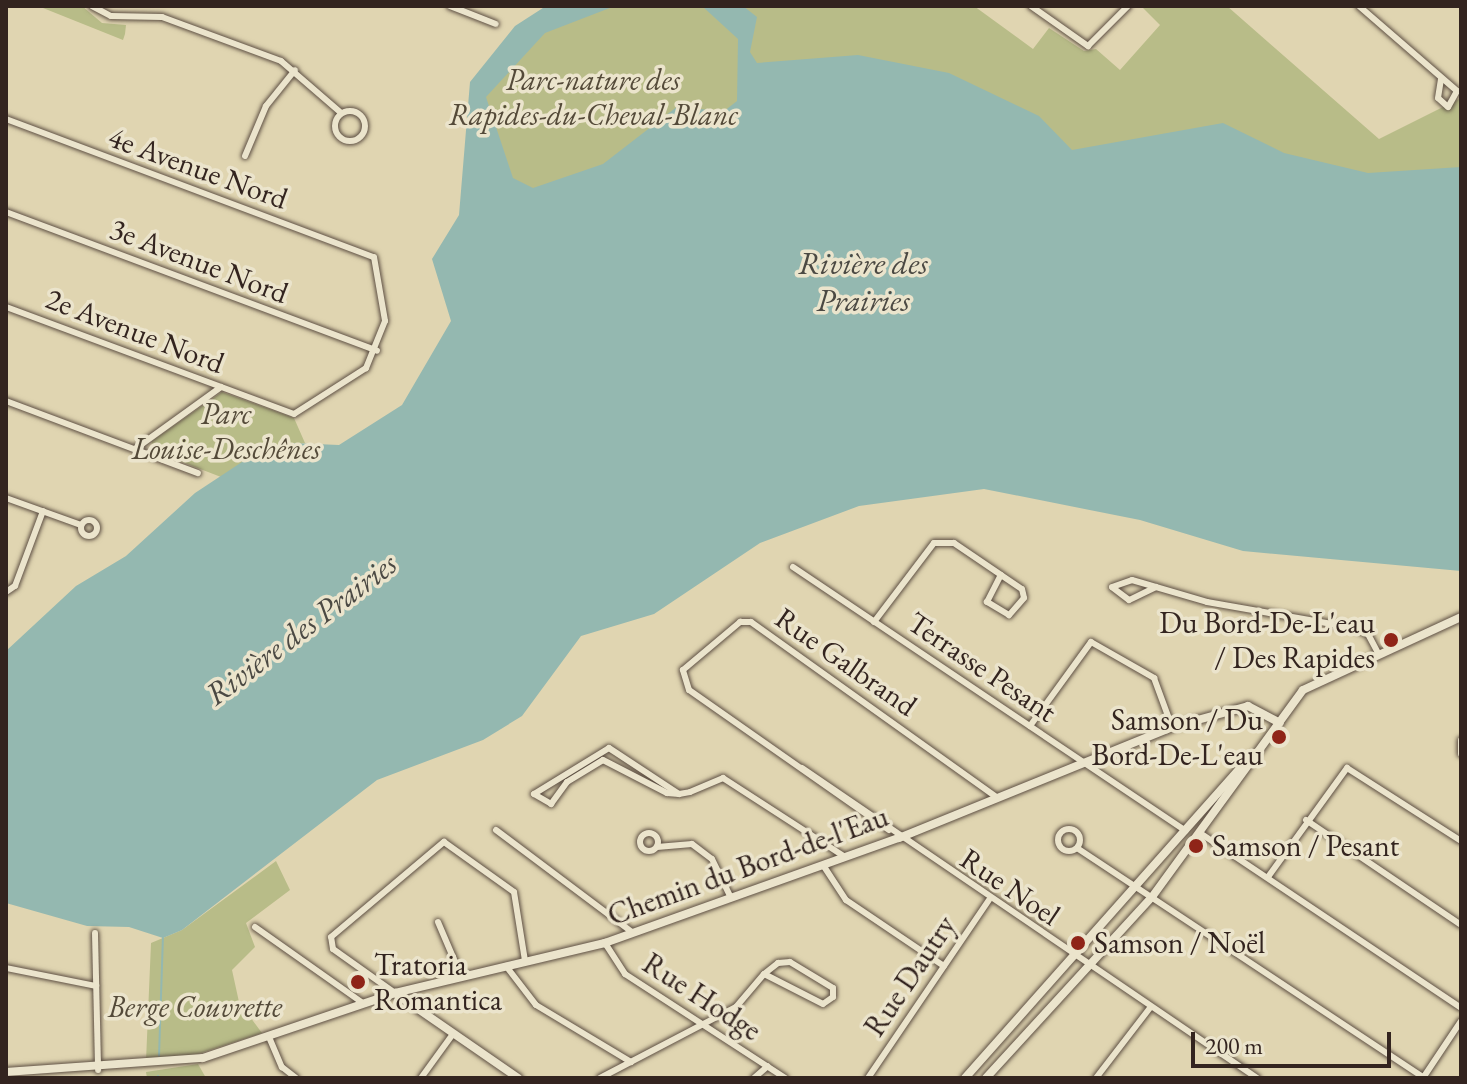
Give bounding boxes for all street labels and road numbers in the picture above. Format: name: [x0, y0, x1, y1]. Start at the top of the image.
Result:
street label: 4e Avenue Nord: [104, 119, 292, 217]
street label: 3e Avenue Nord: [105, 211, 293, 311]
street label: 2e Avenue Nord: [41, 281, 229, 381]
street label: Rue Galbrand: [768, 600, 924, 724]
street label: Terrasse Pesant: [901, 604, 1063, 730]
street label: Chemin du Bord-de-l'Eau: [603, 798, 893, 934]
street label: Rue Noel: [953, 841, 1067, 933]
street label: Rue Dautry: [857, 909, 963, 1043]
street label: Rue Hodge: [636, 945, 768, 1049]

